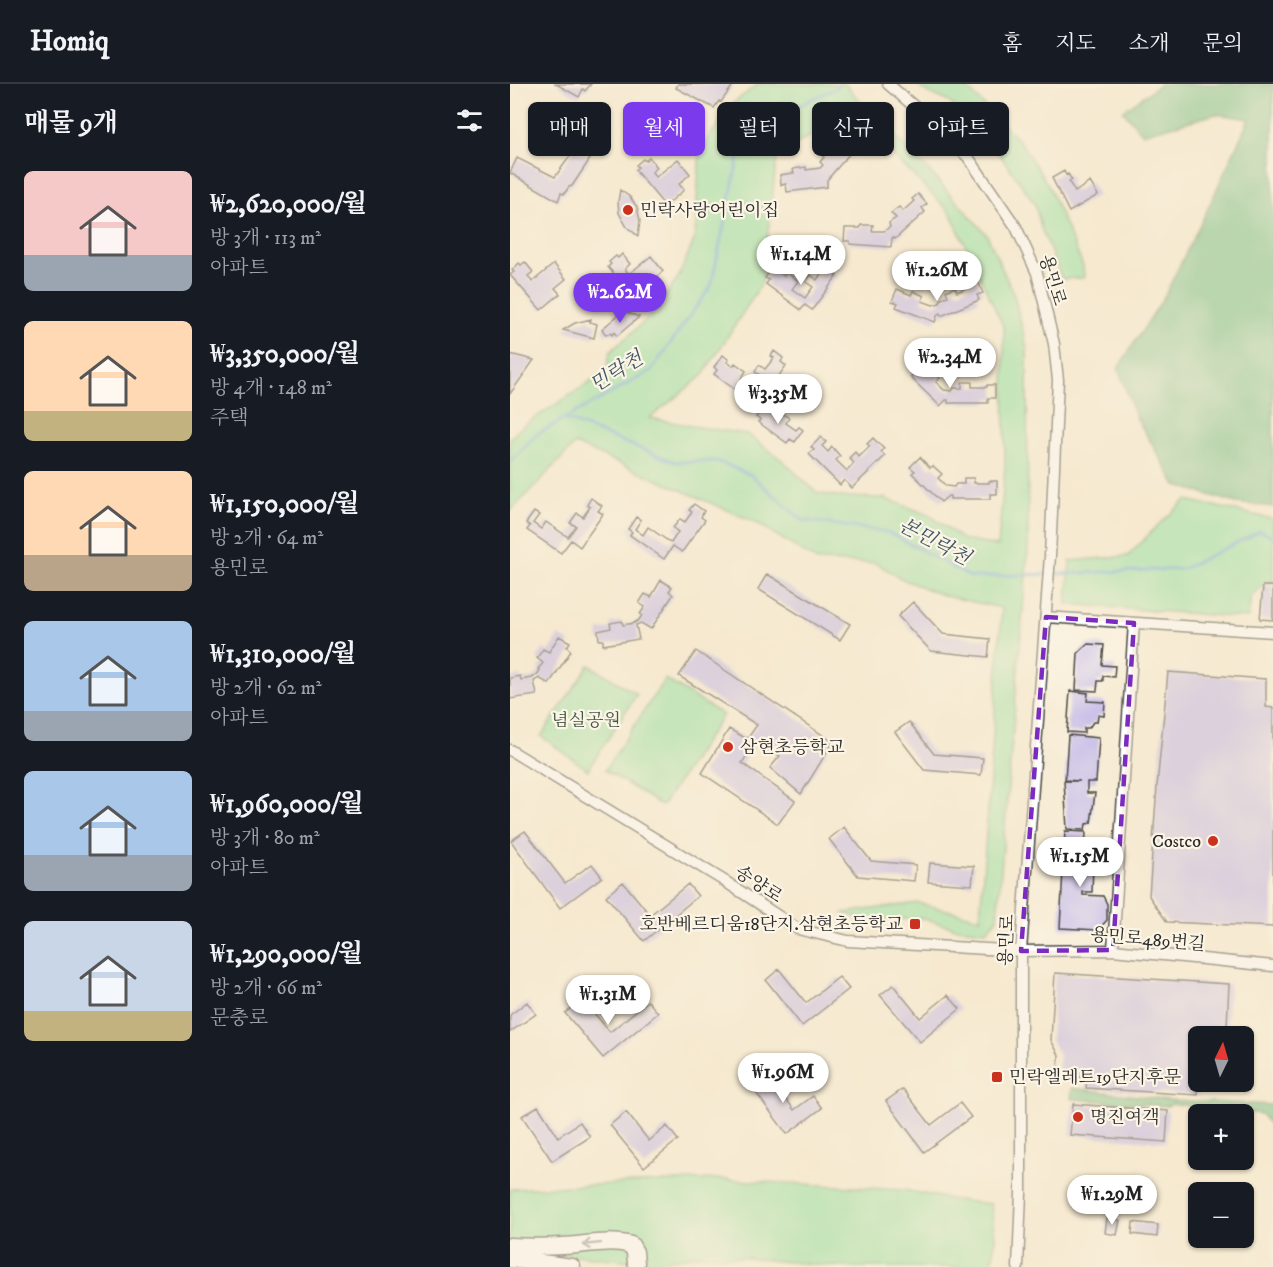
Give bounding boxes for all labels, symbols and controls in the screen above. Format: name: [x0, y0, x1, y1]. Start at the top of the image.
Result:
text: Homiq: [30, 24, 109, 59]
text: 홈: [1002, 31, 1022, 57]
text: 지도: [1055, 31, 1096, 57]
text: 소개: [1129, 31, 1169, 57]
text: 문의: [1202, 31, 1243, 57]
chip: 매매: [528, 102, 611, 156]
chip: 월세: [623, 102, 705, 156]
chip: 필터: [717, 102, 800, 156]
chip: 신규: [812, 102, 894, 156]
chip: 아파트: [906, 102, 1009, 156]
icon: filters: [453, 104, 486, 137]
text: 매물 9개: [24, 107, 118, 140]
text: ₩2,620,000/월: [210, 188, 367, 221]
icon: home: [72, 195, 144, 267]
place label: 민락사랑어린이집: [640, 200, 779, 222]
marker: 민락사랑어린이집: [621, 203, 635, 217]
text: 방 3개 · 113 m²: [210, 226, 321, 251]
pin: ₩1.14M: [752, 235, 850, 286]
text: ₩1.14M: [771, 242, 832, 267]
pin: ₩1.26M: [888, 251, 986, 302]
street label: 용민로: [1034, 252, 1070, 308]
text: 아파트: [210, 256, 268, 281]
text: ₩1.26M: [906, 258, 968, 283]
pin: ₩2.62M: [571, 273, 669, 324]
text: ₩2.62M: [587, 280, 653, 305]
text: ₩3,350,000/월: [210, 338, 360, 371]
pin: ₩2.34M: [901, 338, 999, 389]
icon: home: [72, 345, 144, 417]
water label: 민락천: [586, 345, 649, 398]
text: ₩2.34M: [918, 345, 982, 370]
pin: ₩3.35M: [729, 374, 827, 425]
text: 방 4개 · 148 m²: [210, 376, 332, 401]
text: ₩3.35M: [748, 381, 808, 406]
text: 주택: [210, 406, 249, 431]
text: ₩1,150,000/월: [210, 488, 359, 521]
icon: home: [72, 495, 144, 567]
water label: 본민락천: [894, 513, 976, 572]
text: 방 2개 · 64 m²: [210, 526, 323, 551]
text: 용민로: [210, 556, 268, 581]
text: ₩1,310,000/월: [210, 638, 356, 671]
icon: home: [72, 645, 144, 717]
text: 방 2개 · 62 m²: [210, 676, 322, 701]
text: 아파트: [210, 706, 268, 731]
park label: 념실공원: [551, 710, 621, 732]
place label: 삼현초등학교: [740, 737, 845, 759]
marker: 삼현초등학교: [721, 740, 735, 754]
text: ₩1,960,000/월: [210, 788, 364, 821]
icon: home: [72, 795, 144, 867]
text: 방 3개 · 80 m²: [210, 826, 320, 851]
place label: Costco: [1152, 831, 1201, 853]
marker: Costco: [1206, 834, 1220, 848]
pin: ₩1.15M: [1031, 837, 1129, 888]
text: ₩1.15M: [1050, 844, 1110, 869]
text: 아파트: [210, 856, 268, 881]
street label: 송양로: [731, 861, 786, 908]
street label: 용민로: [995, 913, 1019, 967]
place label: 호반베르디움18단지.삼현초등학교: [640, 914, 904, 936]
marker: 호반베르디움18단지.삼현초등학교: [908, 917, 922, 931]
street label: 용민로489번길: [1090, 924, 1206, 956]
text: ₩1,290,000/월: [210, 938, 363, 971]
icon: home: [72, 945, 144, 1017]
pin: ₩1.31M: [559, 975, 657, 1026]
text: 방 2개 · 66 m²: [210, 976, 322, 1001]
text: ₩1.31M: [580, 982, 636, 1007]
text: 문충로: [210, 1006, 268, 1031]
north arrow: [1188, 1026, 1254, 1092]
map controls: [1188, 1026, 1254, 1248]
pin: ₩1.96M: [734, 1053, 832, 1104]
text: ₩1.96M: [752, 1060, 814, 1085]
place label: 민락엘레트19단지후문: [1009, 1067, 1182, 1089]
marker: 민락엘레트19단지후문: [990, 1070, 1004, 1084]
button: +: [1188, 1104, 1254, 1170]
place label: 명진여객: [1090, 1107, 1160, 1129]
marker: 명진여객: [1071, 1110, 1085, 1124]
pin: ₩1.29M: [1063, 1175, 1161, 1226]
text: ₩1.29M: [1081, 1182, 1143, 1207]
button: −: [1188, 1182, 1254, 1248]
one-way arrow: [582, 1239, 602, 1250]

